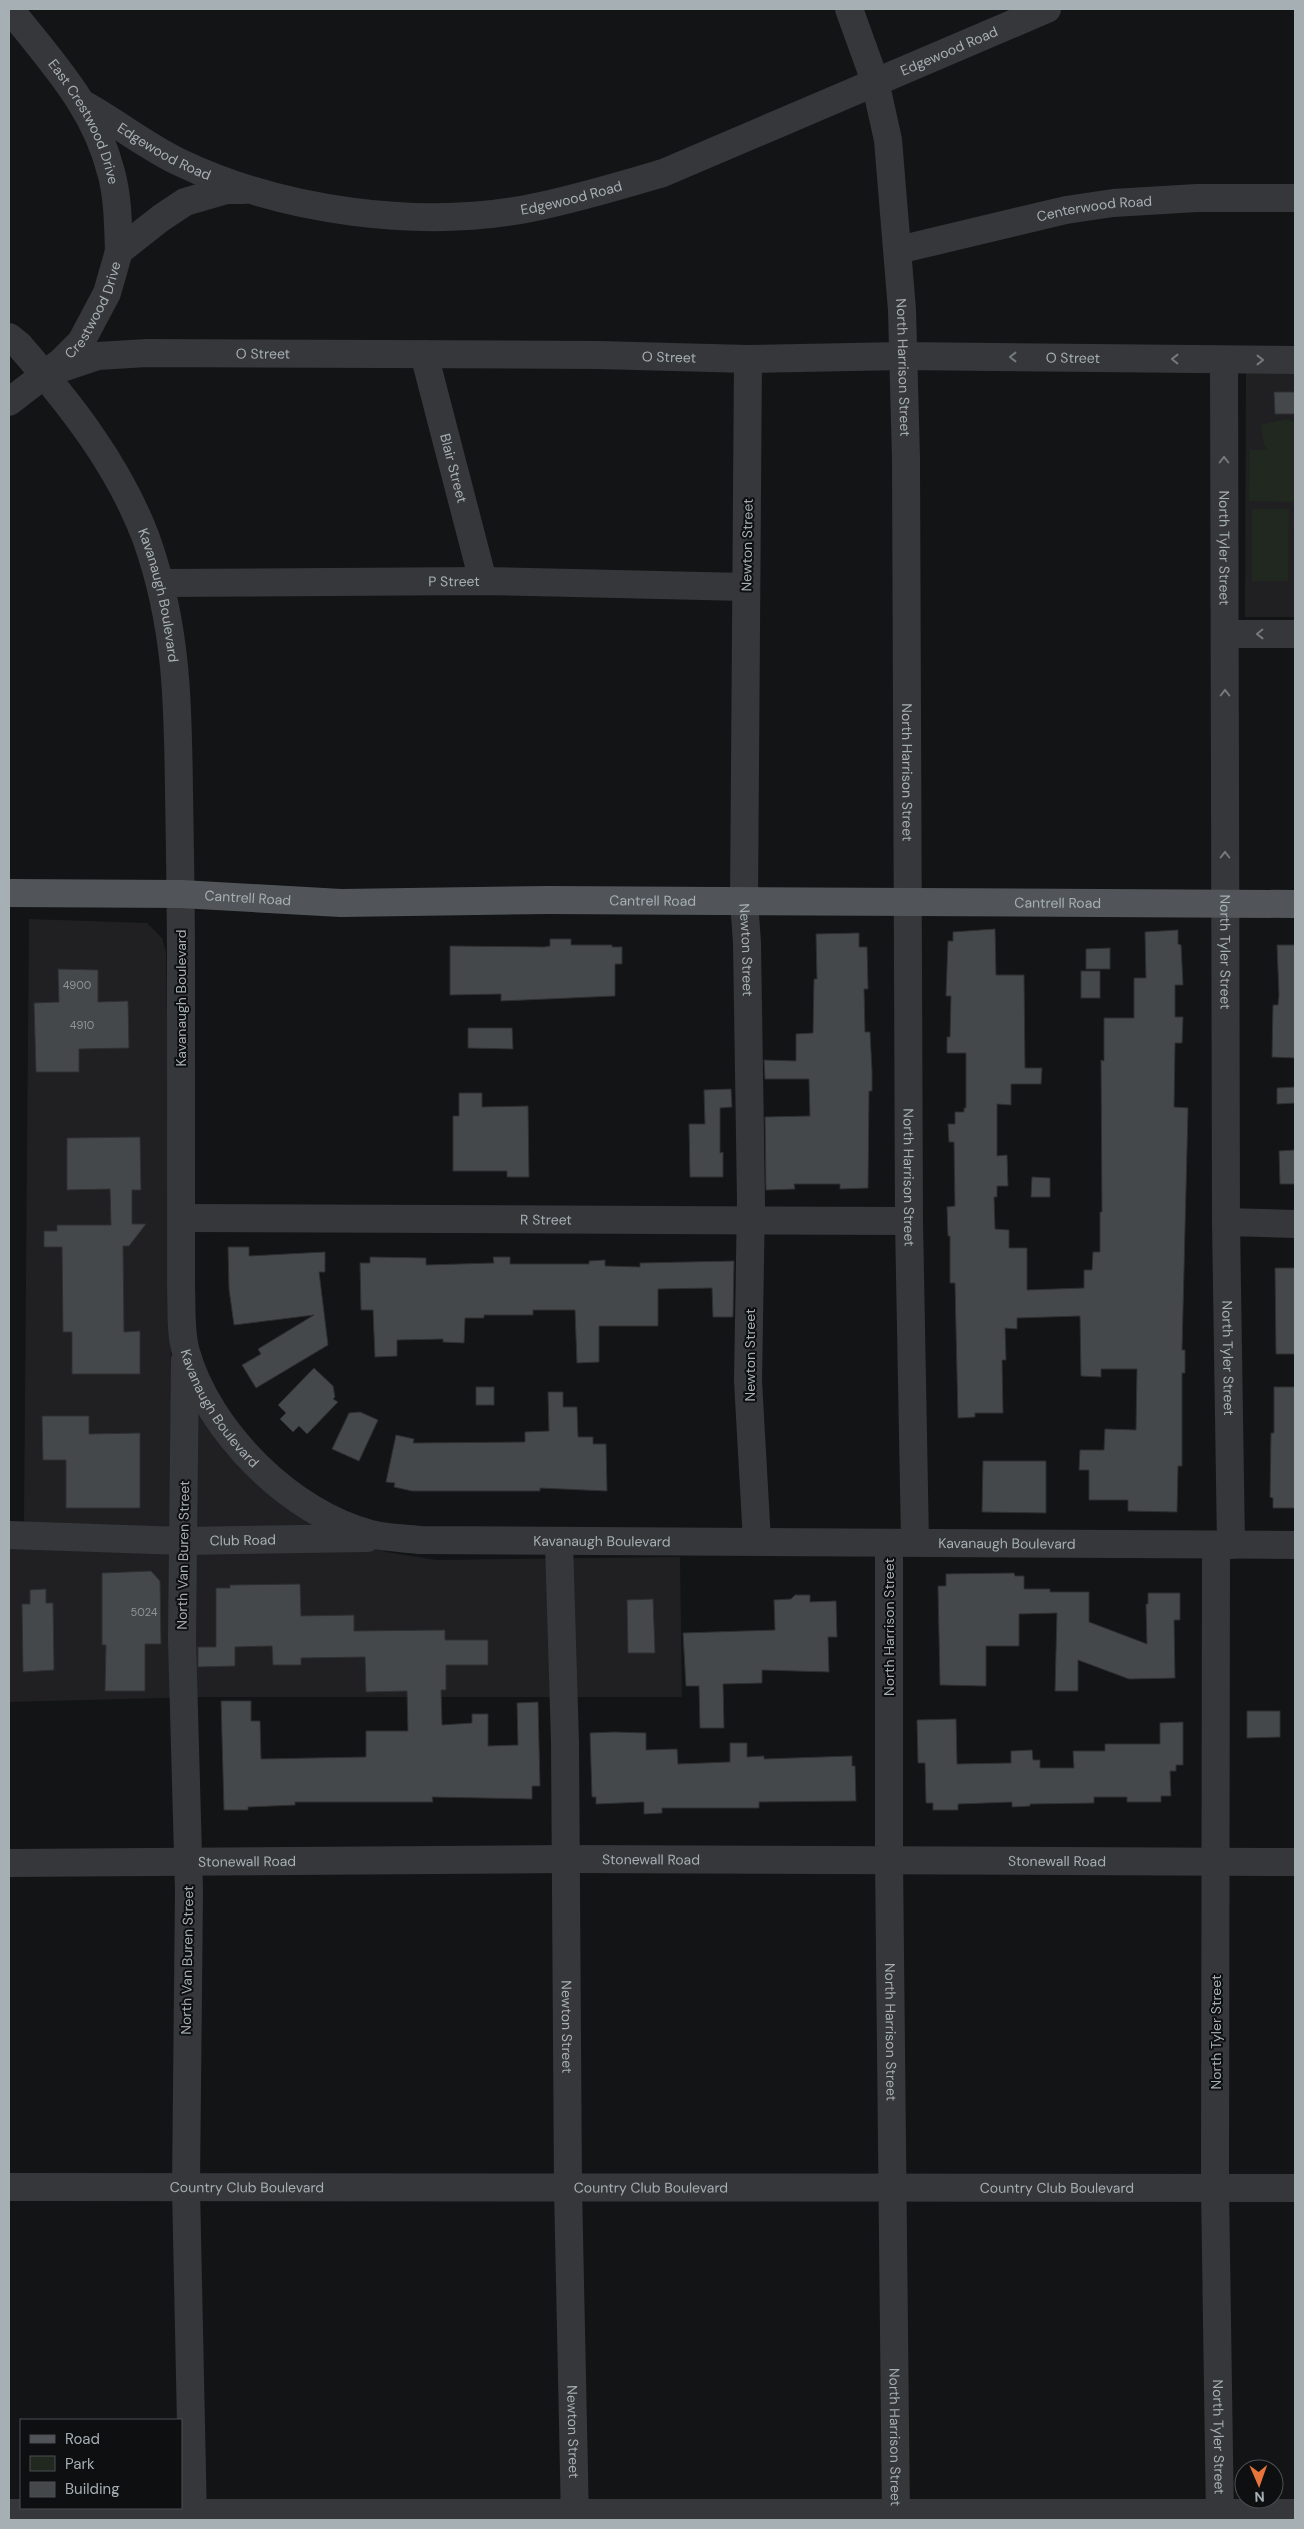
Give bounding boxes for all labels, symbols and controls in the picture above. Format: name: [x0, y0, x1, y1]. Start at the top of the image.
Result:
street label: Edgewood Road: [898, 22, 1000, 80]
street label: East Crestwood Drive: [44, 55, 123, 186]
street label: Edgewood Road: [114, 118, 214, 184]
street label: Edgewood Road: [519, 177, 624, 219]
street label: Centerwood Road: [1035, 192, 1153, 226]
street label: Crestwood Drive: [61, 259, 125, 362]
street label: North Harrison Street: [892, 298, 914, 437]
street label: O Street: [236, 344, 290, 363]
street label: O Street: [642, 347, 696, 367]
street label: O Street: [1046, 348, 1100, 367]
one-way arrow: [1009, 352, 1016, 362]
one-way arrow: [1171, 354, 1179, 364]
one-way arrow: [1256, 355, 1264, 365]
street label: Blair Street: [436, 431, 471, 505]
one-way arrow: [1219, 456, 1229, 464]
street label: North Tyler Street: [1215, 490, 1234, 606]
street label: Newton Street: [737, 498, 757, 592]
street label: Kavanaugh Boulevard: [134, 526, 183, 663]
street label: P Street: [428, 572, 480, 590]
one-way arrow: [1256, 629, 1264, 639]
one-way arrow: [1220, 688, 1230, 696]
street label: North Harrison Street: [898, 703, 917, 842]
one-way arrow: [1220, 851, 1230, 858]
street label: Cantrell Road: [204, 886, 292, 909]
street label: Cantrell Road: [609, 891, 696, 910]
street label: Cantrell Road: [1014, 893, 1101, 912]
street label: North Tyler Street: [1216, 894, 1235, 1010]
street label: Newton Street: [735, 903, 757, 997]
street label: Kavanaugh Boulevard: [172, 929, 190, 1067]
house number: 4900: [63, 978, 91, 992]
house number: 4910: [70, 1018, 94, 1032]
street label: North Harrison Street: [900, 1108, 918, 1247]
street label: R Street: [520, 1210, 572, 1229]
street label: North Tyler Street: [1218, 1300, 1238, 1416]
street label: Newton Street: [741, 1308, 759, 1402]
street label: Kavanaugh Boulevard: [177, 1347, 263, 1471]
street label: North Van Buren Street: [173, 1480, 193, 1630]
street label: Club Road: [210, 1530, 276, 1550]
street label: Kavanaugh Boulevard: [533, 1532, 671, 1550]
street label: Kavanaugh Boulevard: [938, 1534, 1076, 1553]
street label: North Harrison Street: [880, 1558, 898, 1696]
house number: 5024: [131, 1605, 158, 1619]
street label: Stonewall Road: [602, 1850, 700, 1869]
street label: Stonewall Road: [198, 1852, 296, 1871]
street label: Stonewall Road: [1008, 1852, 1106, 1870]
street label: North Van Buren Street: [177, 1885, 197, 2035]
street label: North Harrison Street: [881, 1963, 901, 2101]
street label: North Tyler Street: [1207, 1974, 1225, 2090]
street label: Newton Street: [558, 1980, 576, 2074]
street label: Country Club Boulevard: [170, 2178, 324, 2196]
street label: Country Club Boulevard: [574, 2178, 728, 2197]
street label: Country Club Boulevard: [980, 2179, 1134, 2197]
street label: North Harrison Street: [885, 2368, 905, 2506]
street label: North Tyler Street: [1209, 2379, 1229, 2495]
street label: Newton Street: [563, 2385, 583, 2479]
legend: [20, 2419, 182, 2509]
text: Road: [65, 2429, 100, 2449]
text: Park: [65, 2454, 95, 2474]
north arrow: [1234, 2459, 1284, 2509]
text: Building: [65, 2479, 120, 2499]
text: N: [1254, 2488, 1265, 2506]

